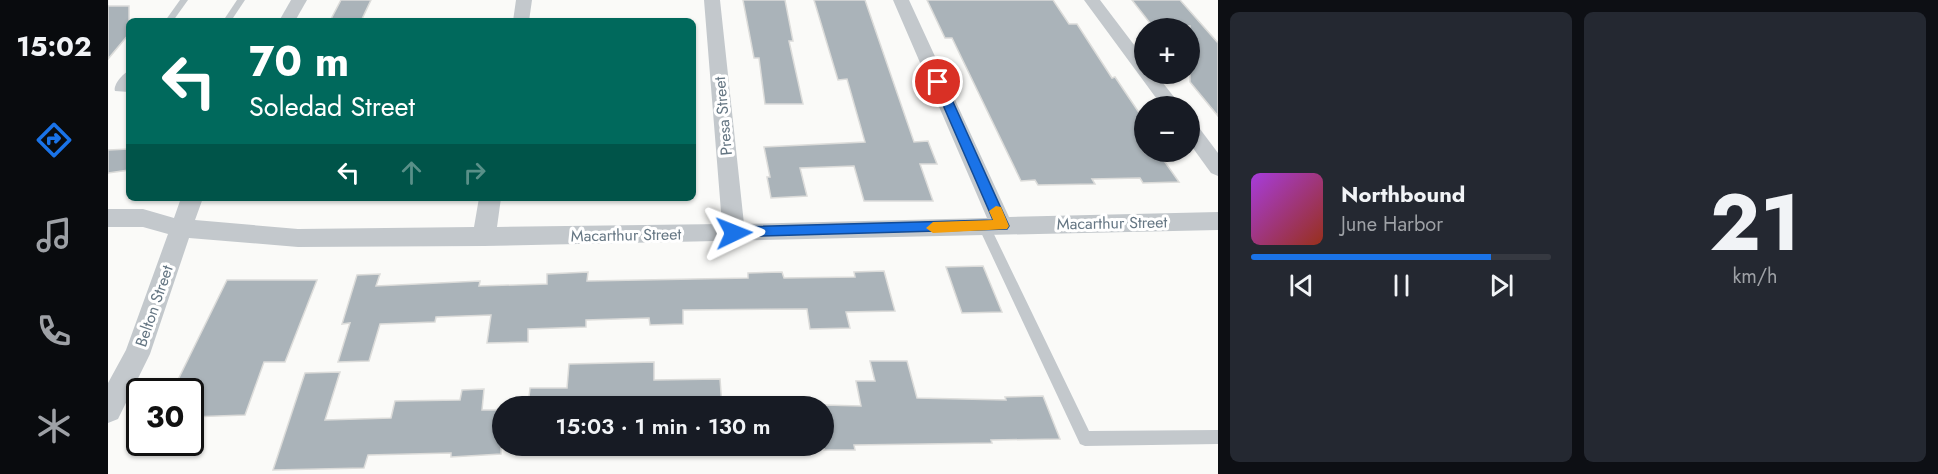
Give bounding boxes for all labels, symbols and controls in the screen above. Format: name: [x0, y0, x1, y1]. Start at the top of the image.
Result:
map controls: [1134, 18, 1200, 162]
button: +: [1134, 18, 1200, 84]
text: 15:02: [16, 27, 92, 66]
text: 70 m: [249, 31, 349, 92]
icon: left: [150, 42, 228, 120]
pin: [912, 56, 963, 107]
icon: arrive: [921, 65, 954, 98]
street label: Presa Street: [708, 75, 738, 156]
text: Soledad Street: [249, 87, 415, 126]
button: −: [1134, 96, 1200, 162]
icon: directions: [33, 119, 75, 161]
icon: left: [332, 156, 365, 189]
icon: ahead: [395, 156, 428, 189]
icon: right: [458, 156, 491, 189]
text: 21: [1710, 167, 1800, 279]
text: Northbound: [1341, 178, 1465, 210]
position arrow: [702, 201, 766, 265]
text: June Harbor: [1341, 210, 1443, 239]
street label: Macarthur Street: [1057, 211, 1168, 235]
icon: music: [33, 214, 75, 256]
street label: Macarthur Street: [571, 223, 682, 247]
street label: Belton Street: [129, 262, 179, 350]
text: km/h: [1732, 262, 1778, 291]
icon: previous: [1285, 269, 1318, 302]
icon: pause: [1385, 269, 1418, 302]
icon: next: [1485, 269, 1518, 302]
icon: phone: [33, 310, 75, 352]
speed limit sign: 30: [126, 378, 204, 456]
icon: climate: [33, 405, 75, 447]
text: 15:03 · 1 min · 130 m: [556, 410, 770, 442]

